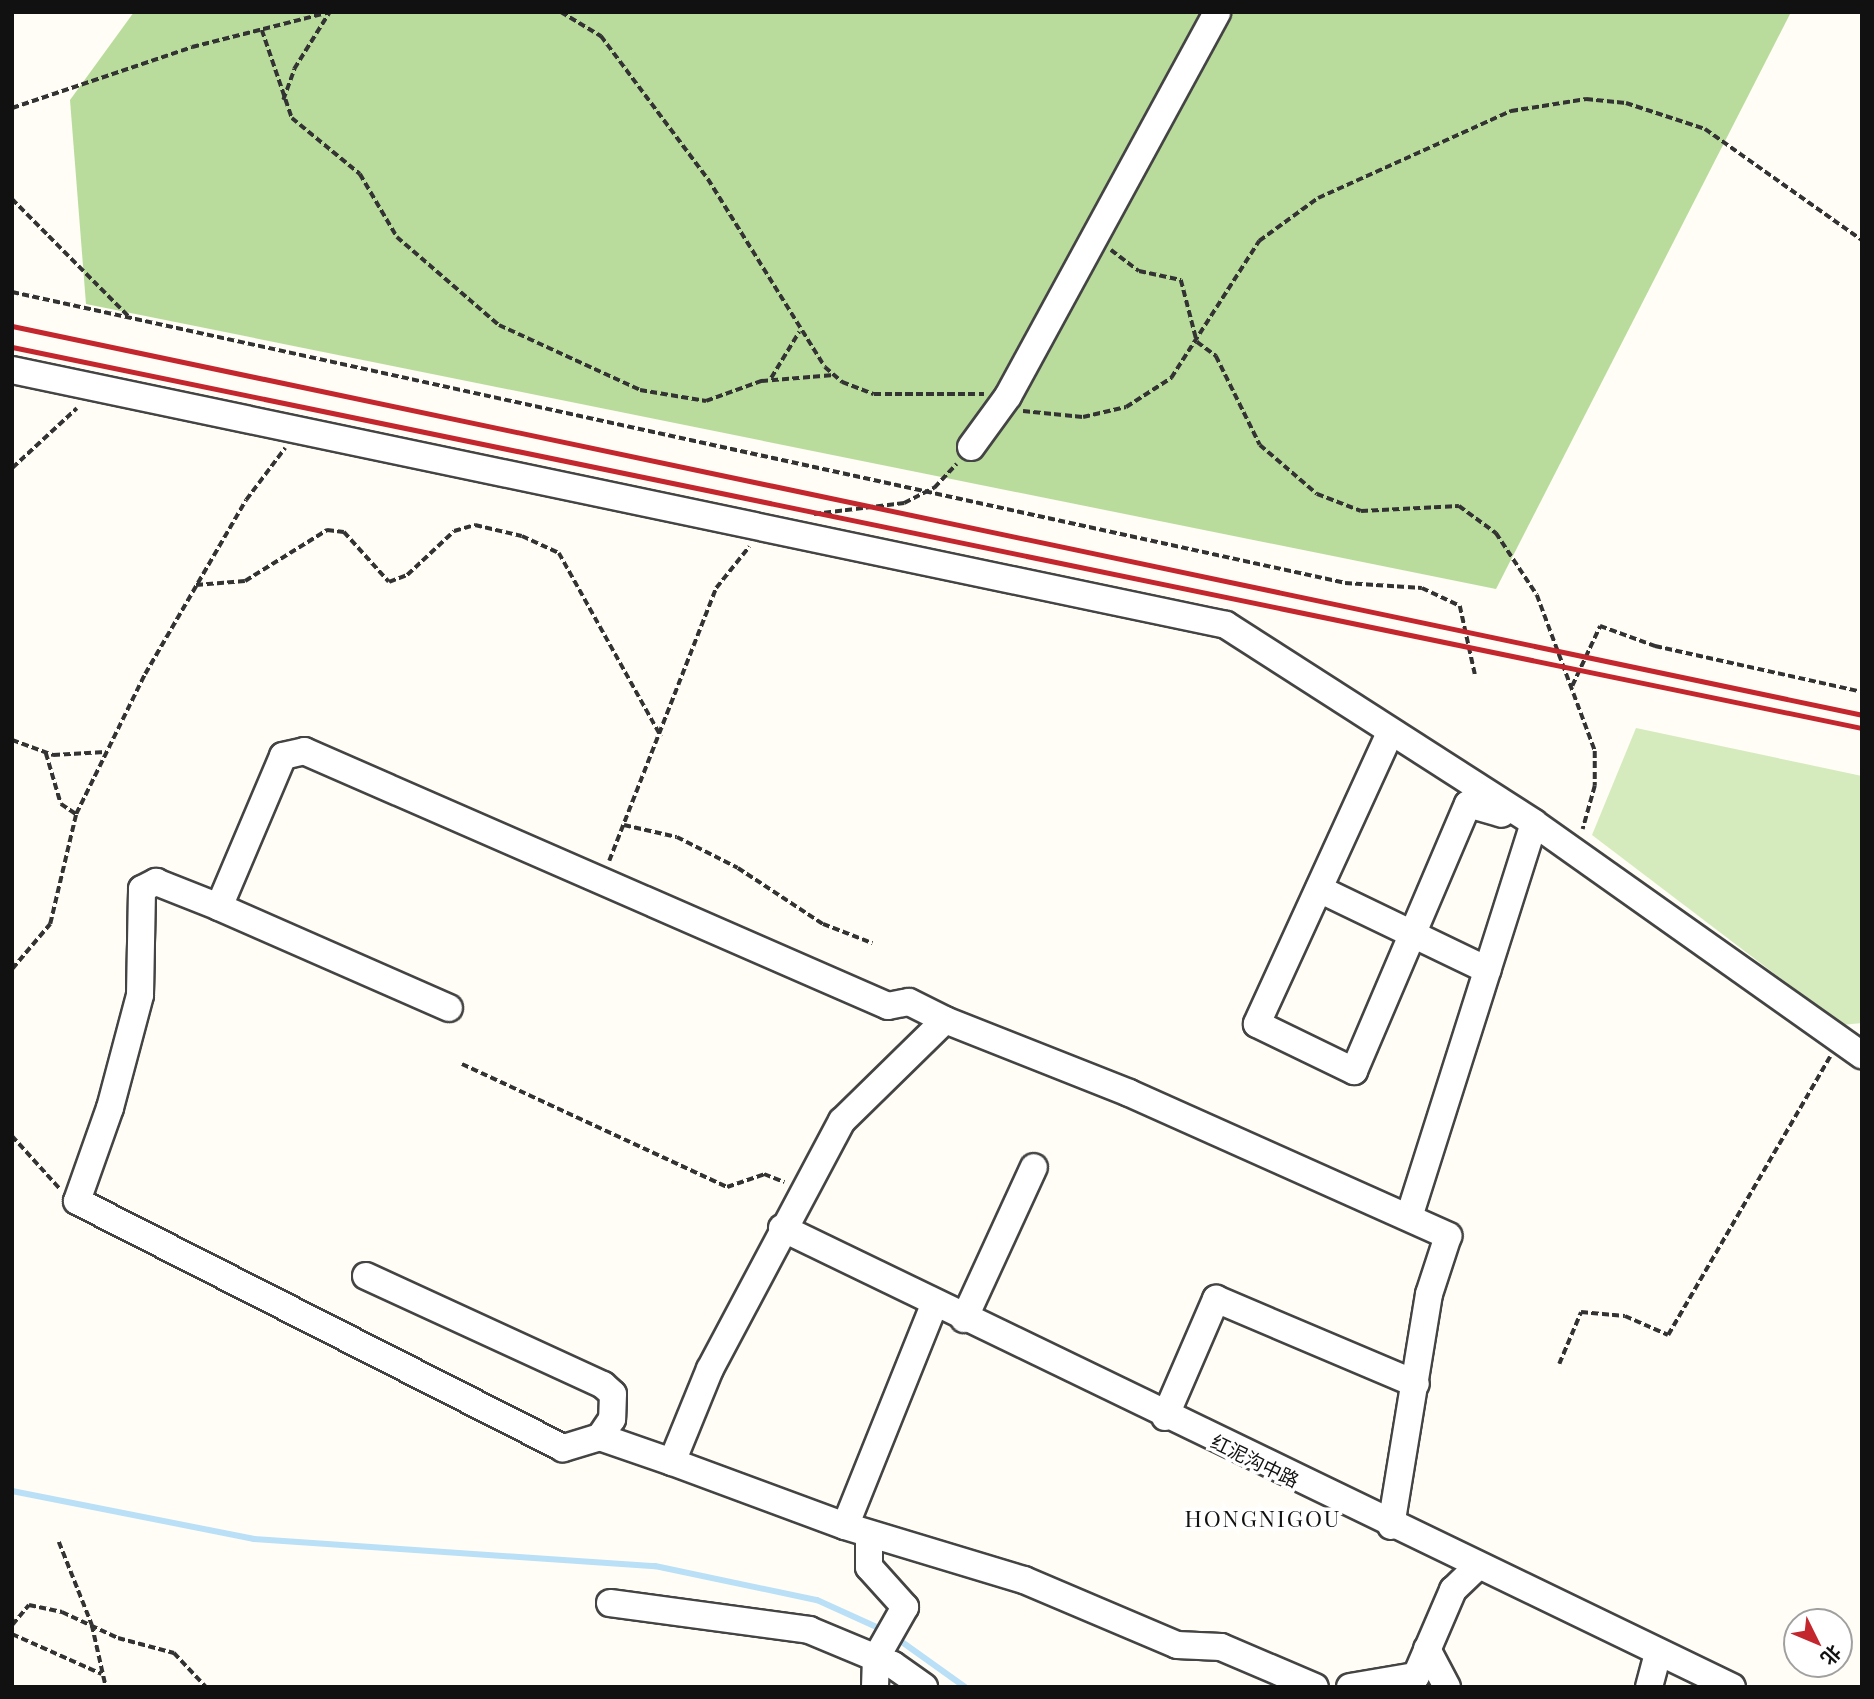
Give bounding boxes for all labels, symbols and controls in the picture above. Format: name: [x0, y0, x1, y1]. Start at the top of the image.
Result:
street label: 红泥沟中路: [1207, 1430, 1303, 1492]
district label: HONGNIGOU: [1186, 1504, 1340, 1532]
north arrow: [1783, 1608, 1853, 1678]
text: 北: [1816, 1640, 1848, 1672]

